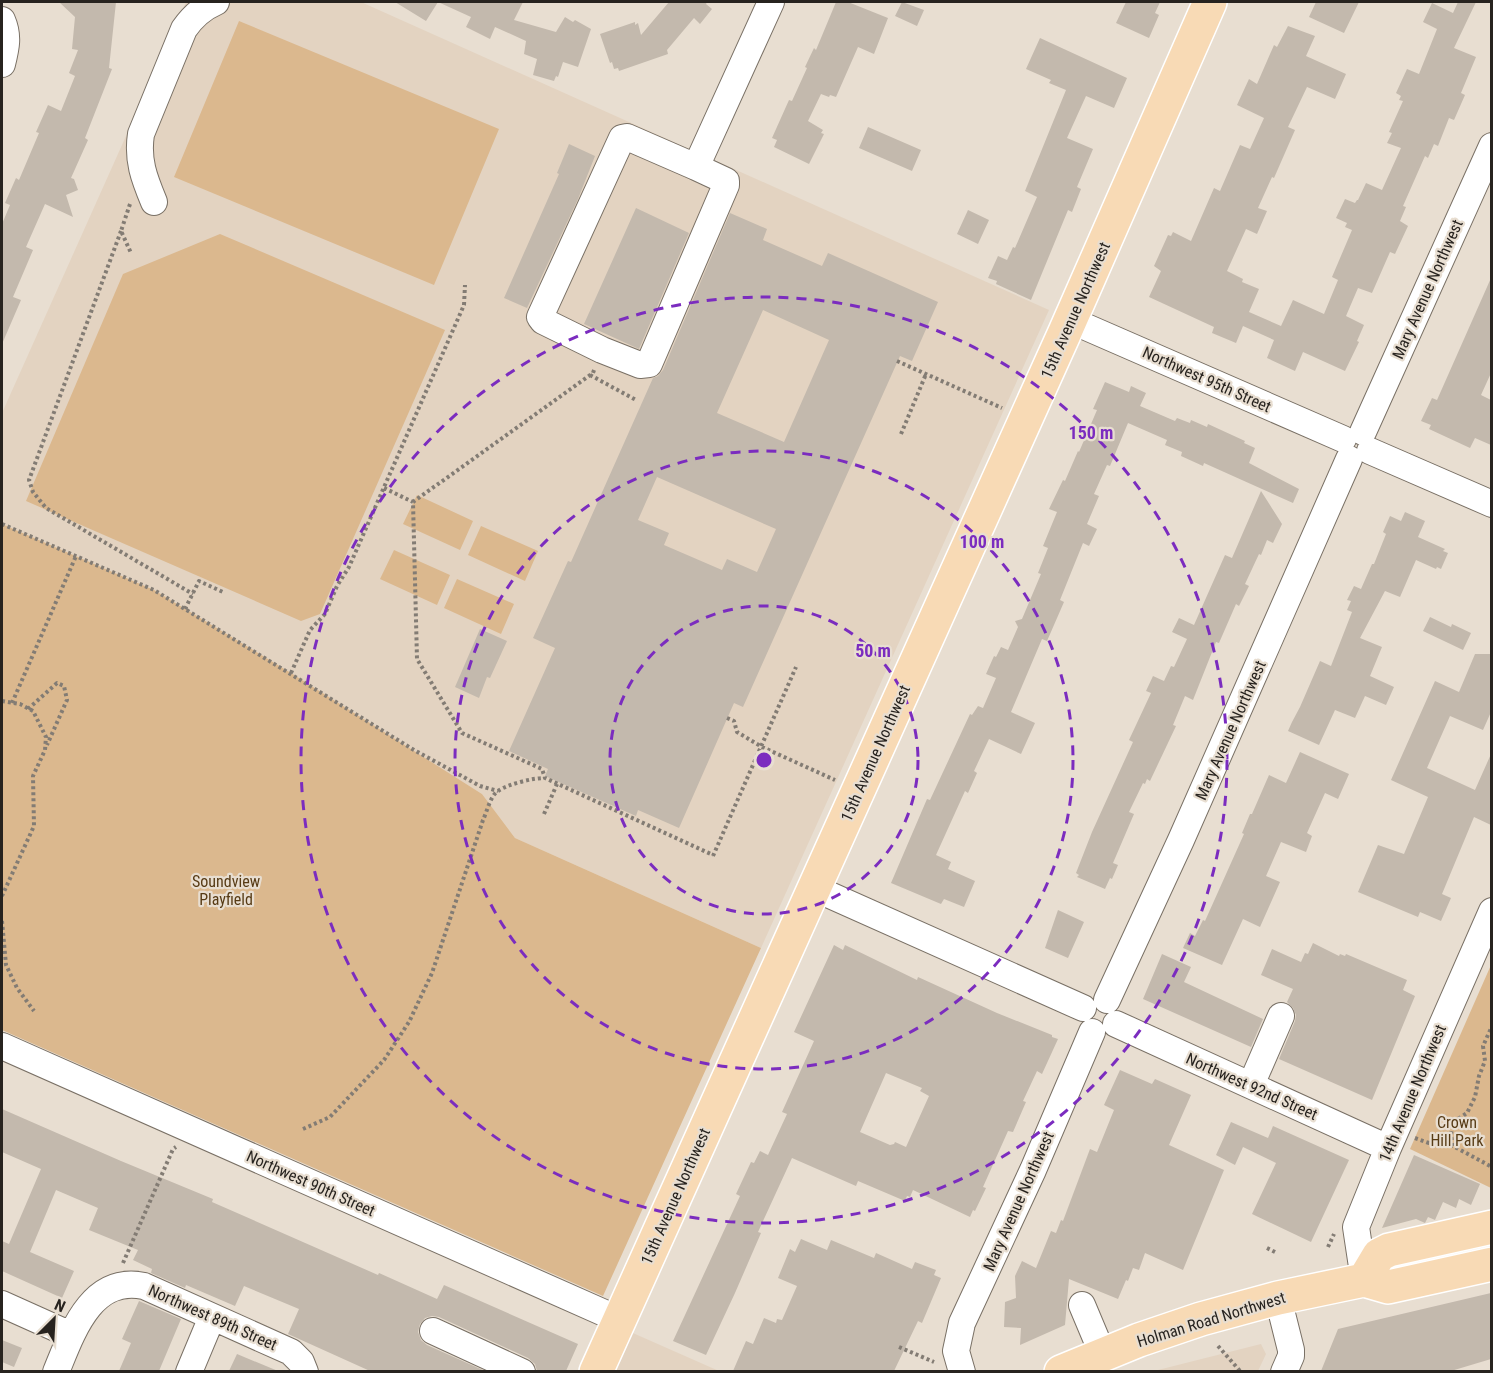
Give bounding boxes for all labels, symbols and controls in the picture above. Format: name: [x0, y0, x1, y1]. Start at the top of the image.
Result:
street label: Mary Avenue Northwest: [1388, 216, 1467, 362]
street label: 15th Avenue Northwest: [1037, 239, 1114, 381]
street label: Northwest 95th Street: [1140, 343, 1274, 416]
text: 150 m: [1069, 422, 1113, 443]
text: 100 m: [960, 531, 1004, 552]
text: 50 m: [855, 640, 891, 661]
street label: Mary Avenue Northwest: [1191, 657, 1270, 803]
street label: 15th Avenue Northwest: [837, 682, 914, 824]
centre of rings: [754, 750, 774, 770]
park label: Soundview Playfield: [192, 872, 260, 909]
street label: 14th Avenue Northwest: [1375, 1021, 1450, 1165]
street label: Northwest 92nd Street: [1183, 1049, 1321, 1124]
park label: Crown Hill Park: [1430, 1113, 1484, 1150]
street label: 15th Avenue Northwest: [637, 1125, 714, 1267]
street label: Mary Avenue Northwest: [979, 1128, 1058, 1274]
street label: Northwest 90th Street: [244, 1147, 378, 1220]
street label: Northwest 89th Street: [146, 1281, 280, 1354]
street label: Holman Road Northwest: [1135, 1288, 1288, 1351]
north arrow: [24, 1289, 84, 1349]
text: N: [52, 1295, 68, 1316]

